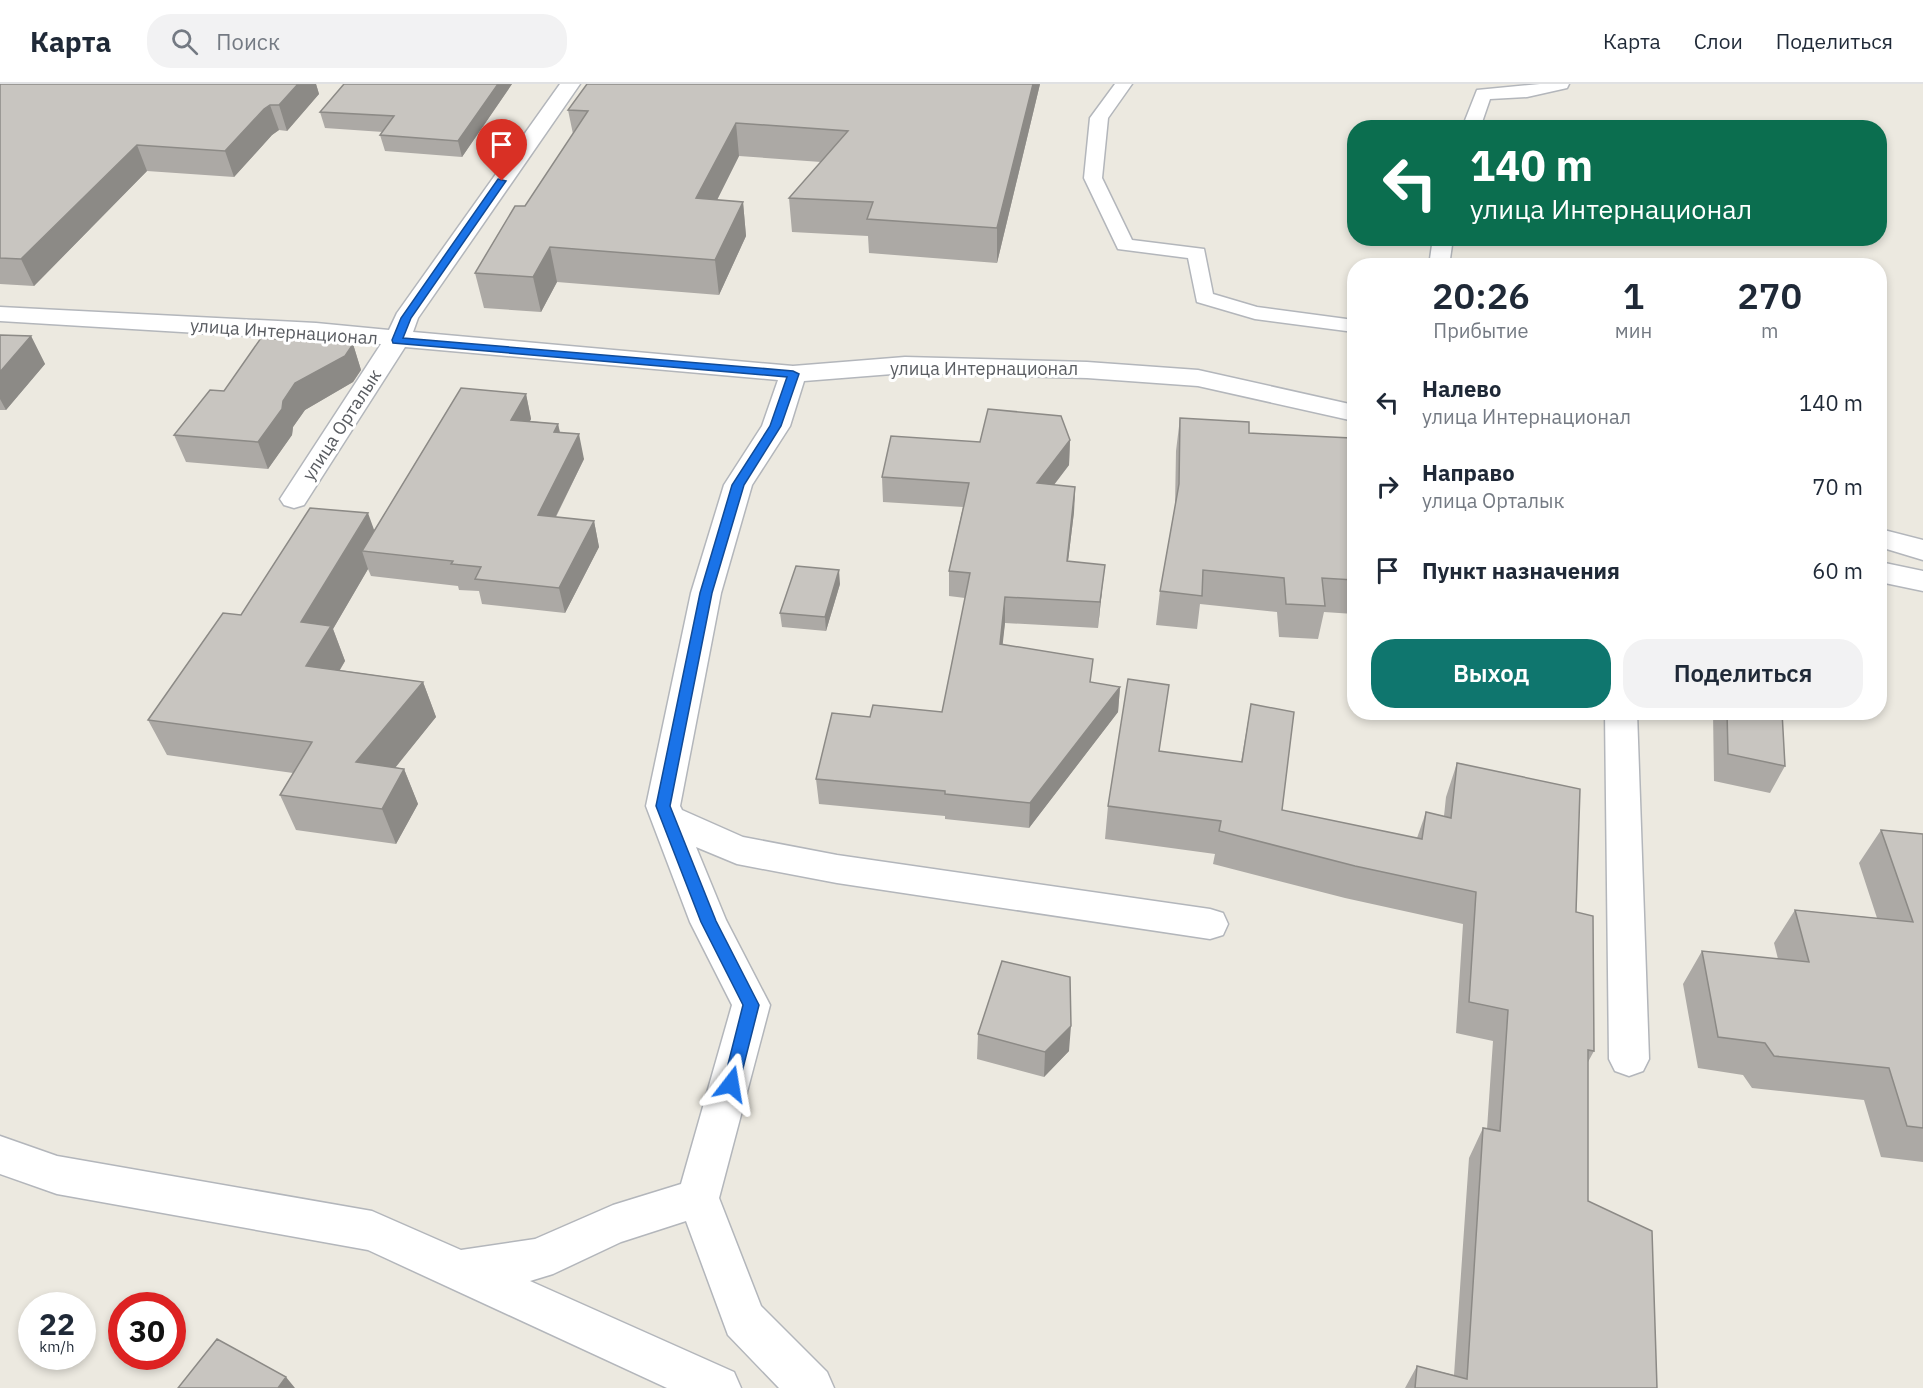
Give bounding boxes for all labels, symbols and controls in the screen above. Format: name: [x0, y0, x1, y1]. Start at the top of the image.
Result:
search box: [147, 14, 567, 68]
text: Карта: [30, 23, 111, 60]
icon: search: [168, 25, 201, 58]
text: Поиск: [216, 27, 280, 56]
text: Карта: [1603, 27, 1661, 55]
text: Слои: [1694, 27, 1743, 55]
text: Поделиться: [1776, 27, 1893, 55]
pin: [476, 119, 527, 181]
icon: arrive: [485, 128, 518, 161]
text: 140 m: [1470, 138, 1593, 193]
icon: left: [1371, 144, 1449, 222]
text: улица Интернационал: [1470, 191, 1752, 226]
text: 20:26: [1432, 272, 1530, 319]
text: 1: [1623, 272, 1644, 319]
text: 270: [1737, 272, 1802, 319]
street label: улица Интернационал: [189, 313, 379, 350]
text: Прибытие: [1433, 317, 1528, 344]
text: мин: [1615, 317, 1652, 344]
text: m: [1761, 317, 1778, 344]
street label: улица Интернационал: [890, 357, 1078, 380]
street label: улица Орталык: [297, 365, 386, 485]
text: Налево: [1422, 374, 1501, 403]
icon: left: [1371, 386, 1404, 419]
text: 140 m: [1799, 388, 1863, 417]
text: улица Интернационал: [1422, 403, 1631, 430]
text: Направо: [1422, 458, 1515, 487]
icon: right: [1371, 470, 1404, 503]
text: 70 m: [1812, 472, 1863, 501]
text: улица Орталык: [1422, 487, 1564, 514]
icon: arrive: [1371, 554, 1404, 587]
text: Пункт назначения: [1422, 556, 1620, 585]
text: 60 m: [1812, 556, 1863, 585]
button: Выход: [1371, 639, 1611, 708]
button: Поделиться: [1623, 639, 1863, 708]
position arrow: [699, 1052, 763, 1116]
speed limit sign: 30: [108, 1292, 186, 1370]
text: 22: [39, 1304, 75, 1343]
text: km/h: [39, 1337, 75, 1356]

